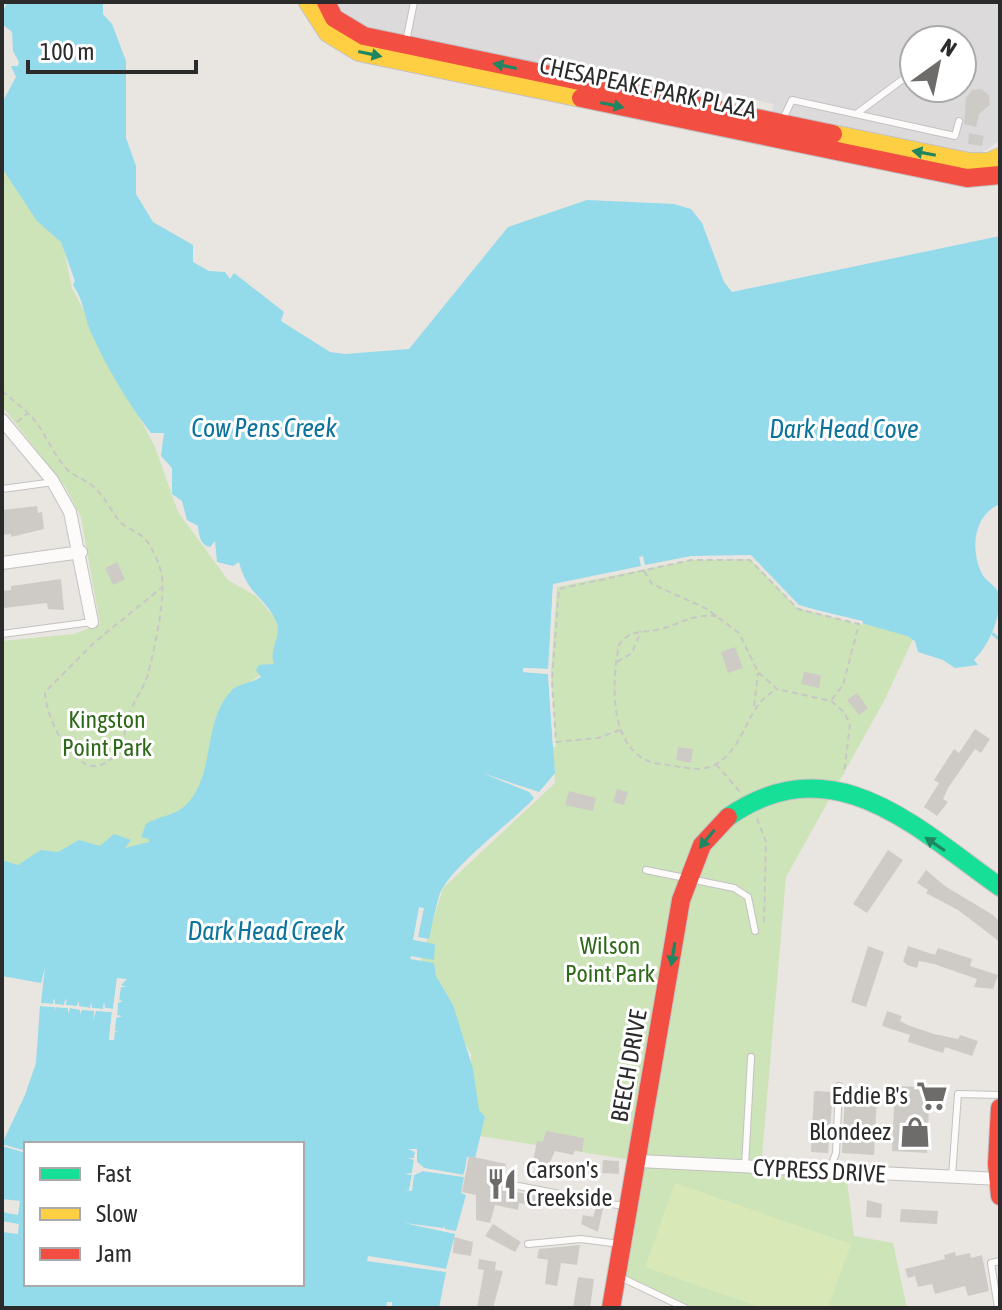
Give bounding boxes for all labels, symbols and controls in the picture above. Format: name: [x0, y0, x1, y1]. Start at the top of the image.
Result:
scale bar: [28, 24, 196, 74]
north arrow: [898, 24, 978, 104]
text: N: [936, 33, 961, 62]
text: 100 m: [40, 38, 94, 65]
one-way arrow: [357, 48, 382, 61]
street label: CHESAPEAKE PARK PLAZA: [537, 51, 759, 124]
one-way arrow: [492, 59, 517, 72]
one-way arrow: [599, 99, 624, 112]
one-way arrow: [911, 146, 936, 159]
water label: Cow Pens Creek: [191, 413, 337, 443]
water label: Dark Head Cove: [769, 414, 919, 444]
park label: Kingston Point Park: [62, 706, 153, 761]
one-way arrow: [699, 829, 716, 849]
one-way arrow: [924, 837, 946, 852]
water label: Dark Head Creek: [188, 916, 345, 946]
park label: Wilson Point Park: [565, 932, 656, 987]
one-way arrow: [666, 942, 679, 967]
street label: BEECH DRIVE: [605, 1008, 652, 1124]
supermarket icon: Eddie B's: [915, 1079, 949, 1113]
place label: Eddie B's: [832, 1082, 908, 1109]
shop icon: Blondeez: [898, 1115, 932, 1149]
place label: Blondeez: [809, 1118, 891, 1145]
legend: [24, 1142, 304, 1286]
street label: CYPRESS DRIVE: [752, 1154, 886, 1187]
place label: Carson's Creekside: [526, 1156, 612, 1211]
text: Fast: [96, 1160, 132, 1187]
restaurant icon: Carson's Creekside: [485, 1167, 519, 1201]
text: Slow: [96, 1200, 138, 1227]
text: Jam: [96, 1240, 132, 1267]

